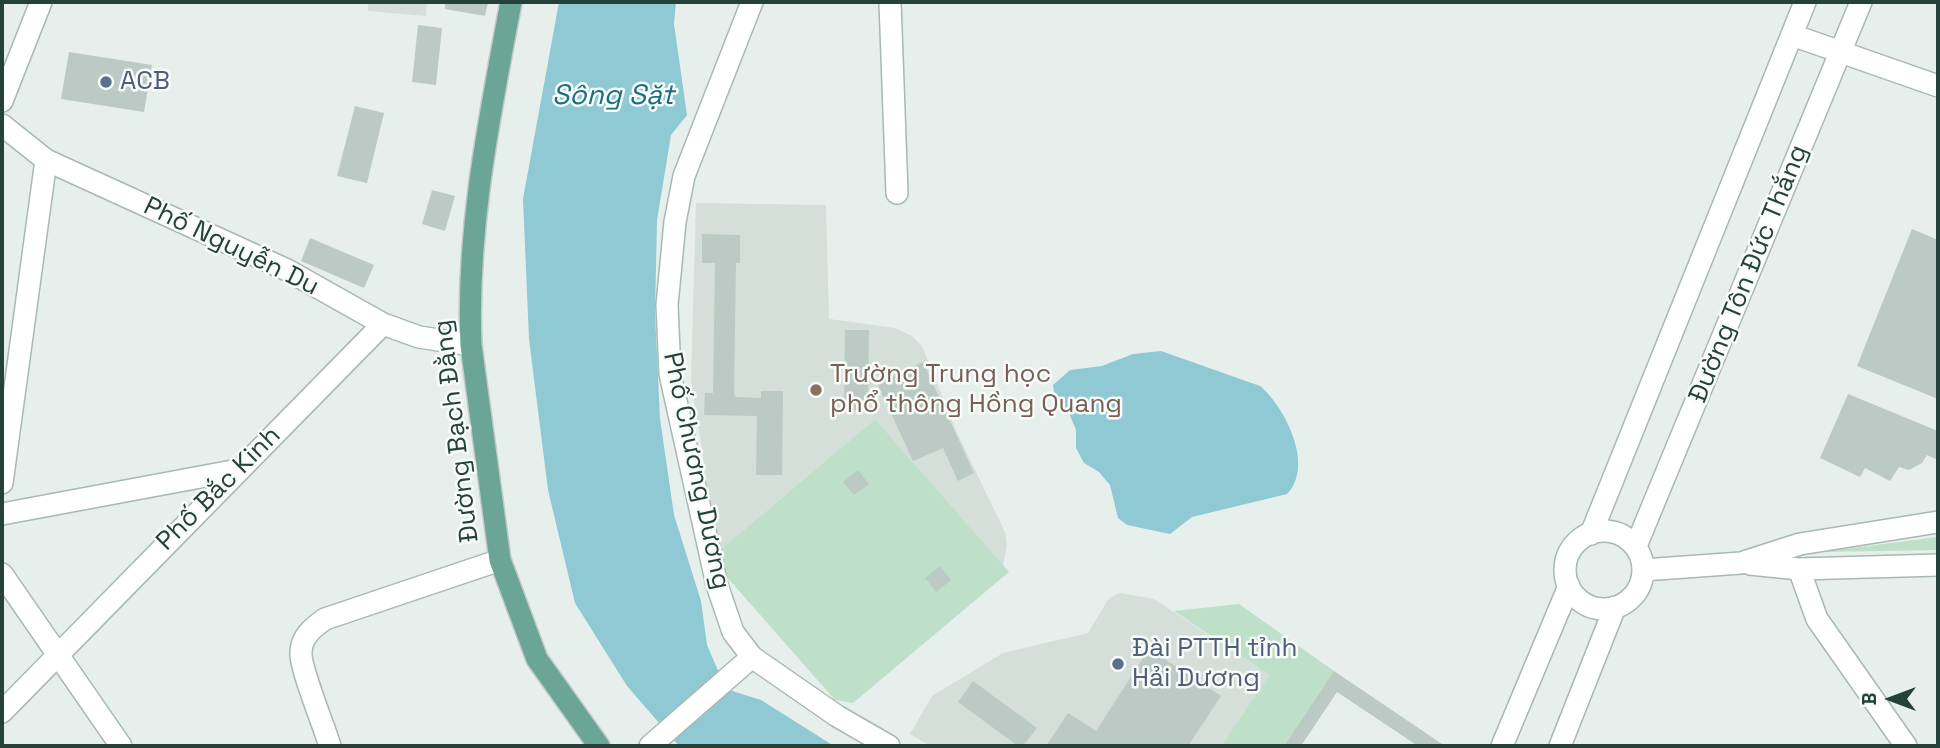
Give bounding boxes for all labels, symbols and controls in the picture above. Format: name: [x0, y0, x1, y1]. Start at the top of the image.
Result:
place label: ACB: [120, 66, 170, 98]
marker: ACB: [98, 74, 114, 90]
water label: Sông Sặt: [552, 79, 674, 113]
street label: Đường Tôn Đức Thắng: [1683, 140, 1815, 408]
street label: Phố Nguyễn Du: [138, 191, 324, 303]
street label: Đường Bạch Đằng: [428, 318, 486, 544]
street label: Phố Chương Dương: [656, 350, 736, 592]
place label: Trường Trung học phổ thông Hồng Quang: [830, 359, 1122, 420]
marker: Trường Trung học phổ thông Hồng Quang: [808, 382, 824, 398]
street label: Phố Bắc Kinh: [151, 421, 287, 557]
place label: Đài PTTH tỉnh Hải Dương: [1132, 633, 1297, 694]
marker: Đài PTTH tỉnh Hải Dương: [1110, 656, 1126, 672]
north arrow: [1856, 664, 1926, 734]
text: B: [1857, 693, 1882, 705]

